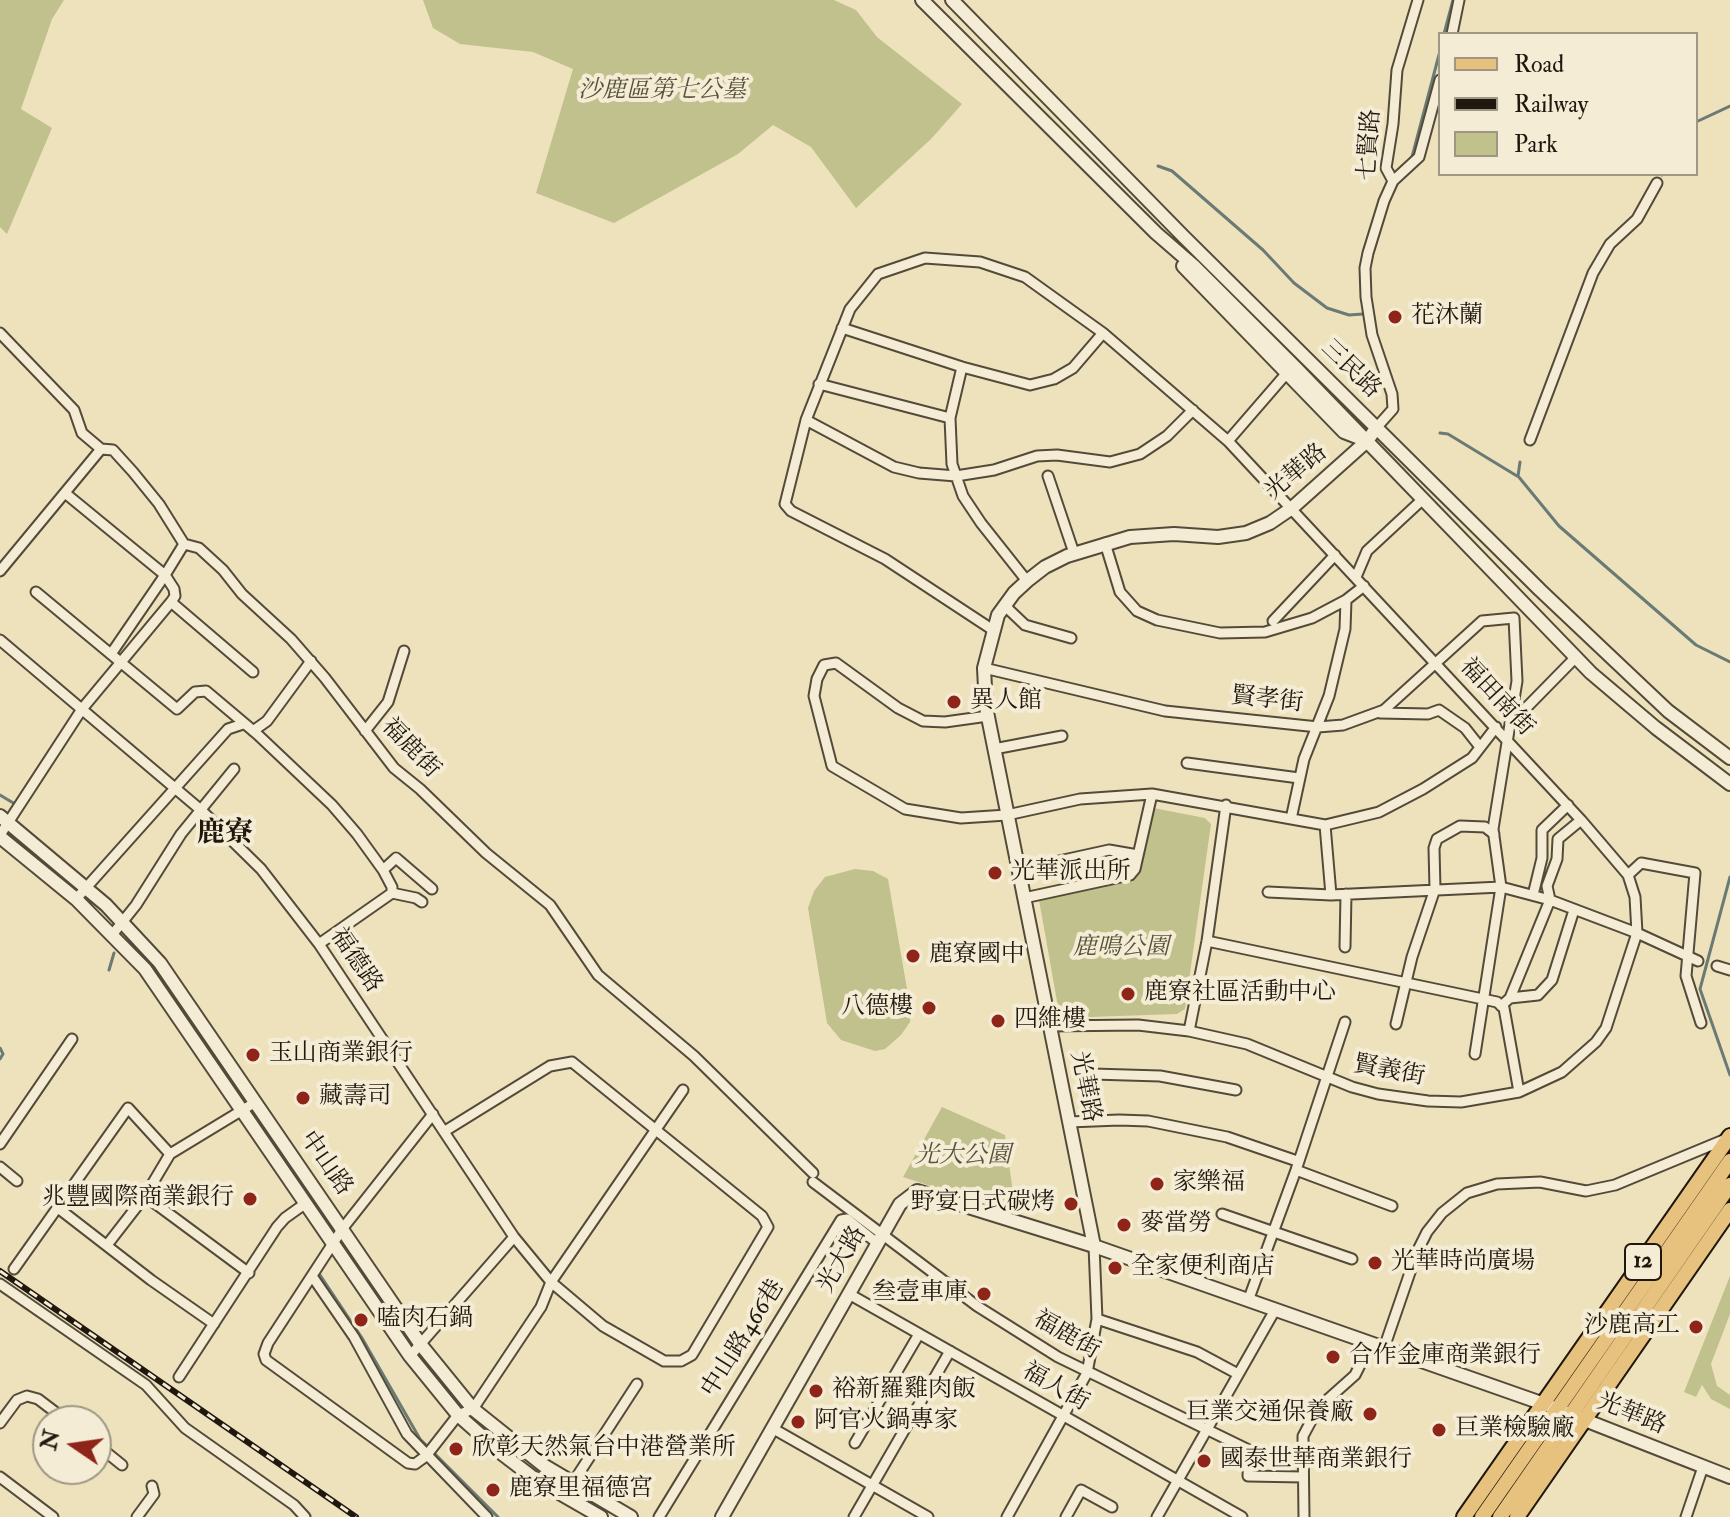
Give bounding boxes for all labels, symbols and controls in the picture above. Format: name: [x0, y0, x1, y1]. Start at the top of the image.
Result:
legend: [1438, 32, 1698, 176]
text: Road: [1514, 49, 1564, 80]
park label: 沙鹿區第七公墓: [578, 78, 746, 106]
text: Railway: [1514, 89, 1588, 120]
street label: 七賢路: [1354, 108, 1388, 182]
text: Park: [1514, 129, 1558, 160]
place label: 花沐蘭: [1411, 303, 1483, 331]
marker: 花沐蘭: [1386, 308, 1404, 326]
street label: 三民路: [1314, 335, 1386, 405]
street label: 光華路: [1260, 439, 1334, 507]
street label: 福田南街: [1453, 653, 1539, 743]
street label: 賢孝街: [1230, 683, 1304, 719]
place label: 異人館: [970, 688, 1042, 716]
marker: 異人館: [945, 693, 963, 711]
street label: 福鹿街: [375, 713, 445, 785]
district label: 鹿寮: [197, 818, 253, 852]
place label: 光華派出所: [1011, 859, 1131, 887]
marker: 光華派出所: [986, 864, 1004, 882]
street label: 福德路: [323, 923, 387, 999]
park label: 鹿鳴公園: [1073, 935, 1169, 963]
place label: 鹿寮國中: [929, 942, 1025, 970]
marker: 鹿寮國中: [904, 947, 922, 965]
place label: 鹿寮社區活動中心: [1144, 980, 1336, 1008]
marker: 鹿寮社區活動中心: [1119, 985, 1137, 1003]
place label: 八德樓: [841, 994, 913, 1022]
marker: 八德樓: [920, 999, 938, 1017]
place label: 四維樓: [1014, 1007, 1086, 1035]
marker: 四維樓: [989, 1012, 1007, 1030]
place label: 玉山商業銀行: [269, 1041, 413, 1069]
marker: 玉山商業銀行: [244, 1046, 262, 1064]
street label: 光華路: [1063, 1049, 1105, 1125]
street label: 賢義街: [1351, 1051, 1427, 1093]
place label: 藏壽司: [319, 1084, 391, 1112]
marker: 藏壽司: [294, 1089, 312, 1107]
street label: 中山路: [293, 1126, 357, 1202]
park label: 光大公園: [915, 1143, 1011, 1171]
place label: 家樂福: [1173, 1170, 1245, 1198]
marker: 家樂福: [1148, 1175, 1166, 1193]
place label: 兆豐國際商業銀行: [42, 1185, 234, 1213]
marker: 兆豐國際商業銀行: [241, 1190, 259, 1208]
place label: 野宴日式碳烤: [911, 1190, 1055, 1218]
marker: 野宴日式碳烤: [1062, 1195, 1080, 1213]
place label: 麥當勞: [1140, 1211, 1212, 1239]
marker: 麥當勞: [1115, 1216, 1133, 1234]
street label: 光大路: [813, 1222, 873, 1298]
road number: 12: [1625, 1244, 1661, 1280]
place label: 光華時尚廣場: [1391, 1249, 1535, 1277]
place label: 全家便利商店: [1131, 1254, 1275, 1282]
marker: 光華時尚廣場: [1366, 1254, 1384, 1272]
marker: 全家便利商店: [1106, 1259, 1124, 1277]
street label: 中山路466巷: [697, 1275, 791, 1403]
place label: 叁壹車庫: [872, 1280, 968, 1308]
marker: 叁壹車庫: [975, 1285, 993, 1303]
place label: 嗑肉石鍋: [377, 1306, 473, 1334]
street label: 福鹿街: [1028, 1306, 1104, 1366]
marker: 嗑肉石鍋: [352, 1311, 370, 1329]
place label: 沙鹿高工: [1584, 1313, 1680, 1341]
marker: 沙鹿高工: [1687, 1318, 1705, 1336]
place label: 合作金庫商業銀行: [1349, 1343, 1541, 1371]
marker: 合作金庫商業銀行: [1324, 1348, 1342, 1366]
street label: 福人街: [1017, 1358, 1093, 1418]
place label: 裕新羅雞肉飯: [832, 1377, 976, 1405]
marker: 裕新羅雞肉飯: [807, 1382, 825, 1400]
street label: 光華路: [1592, 1388, 1670, 1442]
place label: 巨業交通保養廠: [1186, 1400, 1354, 1428]
north arrow: [32, 1405, 112, 1485]
marker: 巨業交通保養廠: [1361, 1405, 1379, 1423]
place label: 阿官火鍋專家: [814, 1408, 958, 1436]
marker: 阿官火鍋專家: [789, 1413, 807, 1431]
place label: 巨業檢驗廠: [1455, 1416, 1575, 1444]
marker: 巨業檢驗廠: [1430, 1421, 1448, 1439]
text: N: [35, 1427, 66, 1453]
place label: 欣彰天然氣台中港營業所: [472, 1435, 736, 1463]
marker: 欣彰天然氣台中港營業所: [447, 1440, 465, 1458]
place label: 國泰世華商業銀行: [1220, 1447, 1412, 1475]
marker: 國泰世華商業銀行: [1195, 1452, 1213, 1470]
place label: 鹿寮里福德宮: [509, 1476, 653, 1504]
marker: 鹿寮里福德宮: [484, 1481, 502, 1499]

